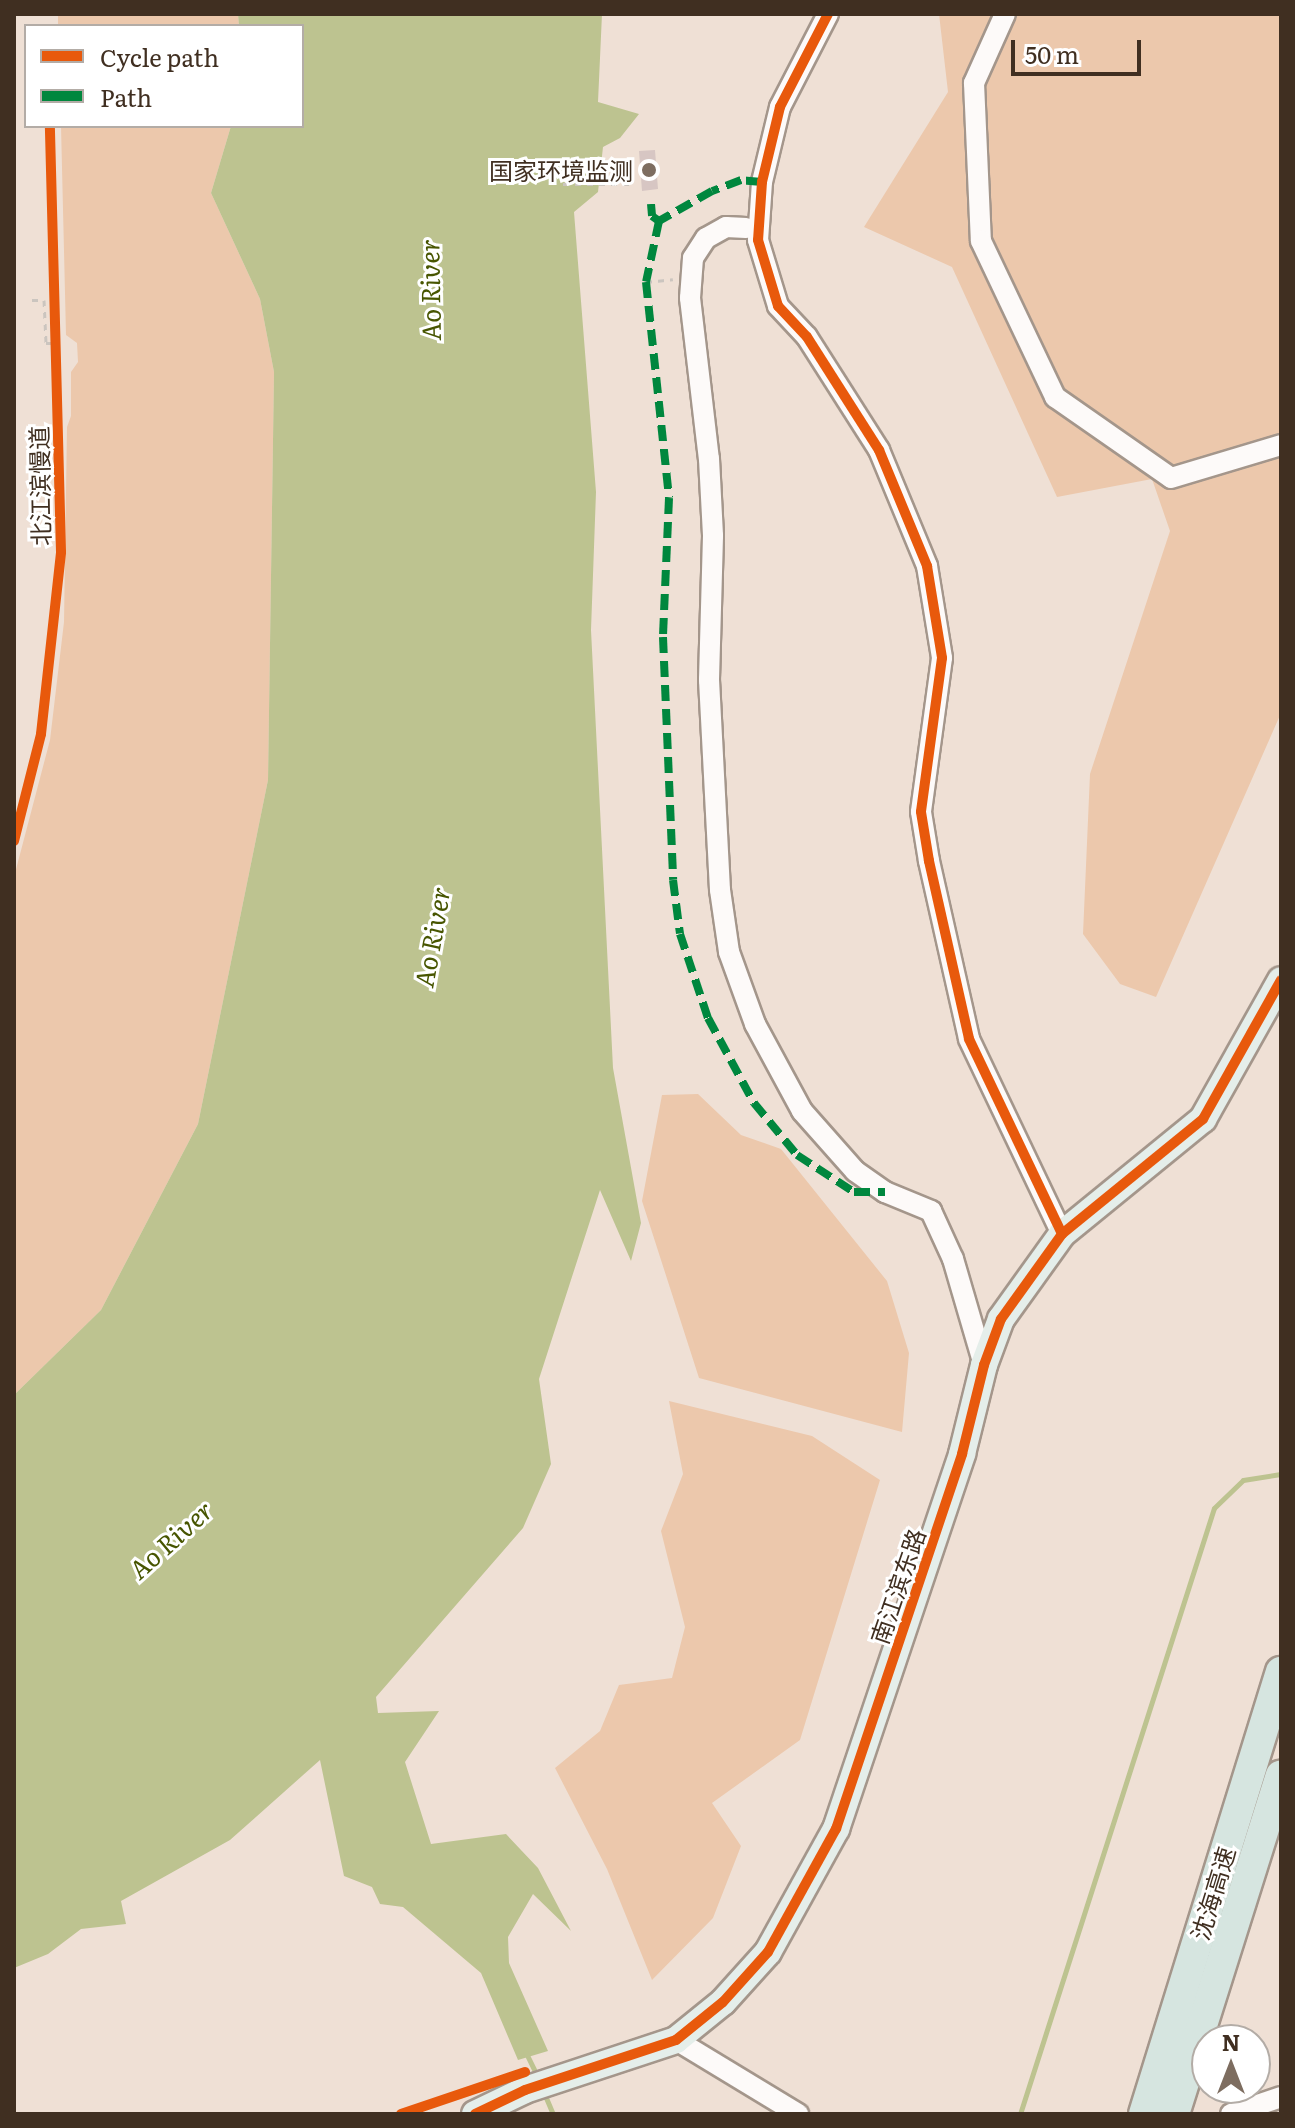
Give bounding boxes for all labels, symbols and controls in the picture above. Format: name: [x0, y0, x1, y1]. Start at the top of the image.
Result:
legend: [24, 24, 304, 128]
scale bar: [1015, 24, 1145, 74]
text: 50 m: [1025, 36, 1079, 71]
text: Cycle path: [100, 39, 219, 74]
text: Path: [100, 79, 152, 114]
place label: 国家环境监测: [489, 156, 633, 184]
marker: 国家环境监测: [640, 161, 658, 179]
water label: Ao River: [413, 239, 445, 341]
street label: 北江滨慢道: [24, 426, 54, 546]
water label: Ao River: [407, 884, 455, 990]
water label: Ao River: [122, 1493, 218, 1585]
street label: 南江滨东路: [864, 1525, 930, 1647]
street label: 沈海高速: [1184, 1843, 1240, 1943]
north arrow: [1191, 2024, 1271, 2104]
text: N: [1222, 2025, 1240, 2058]

